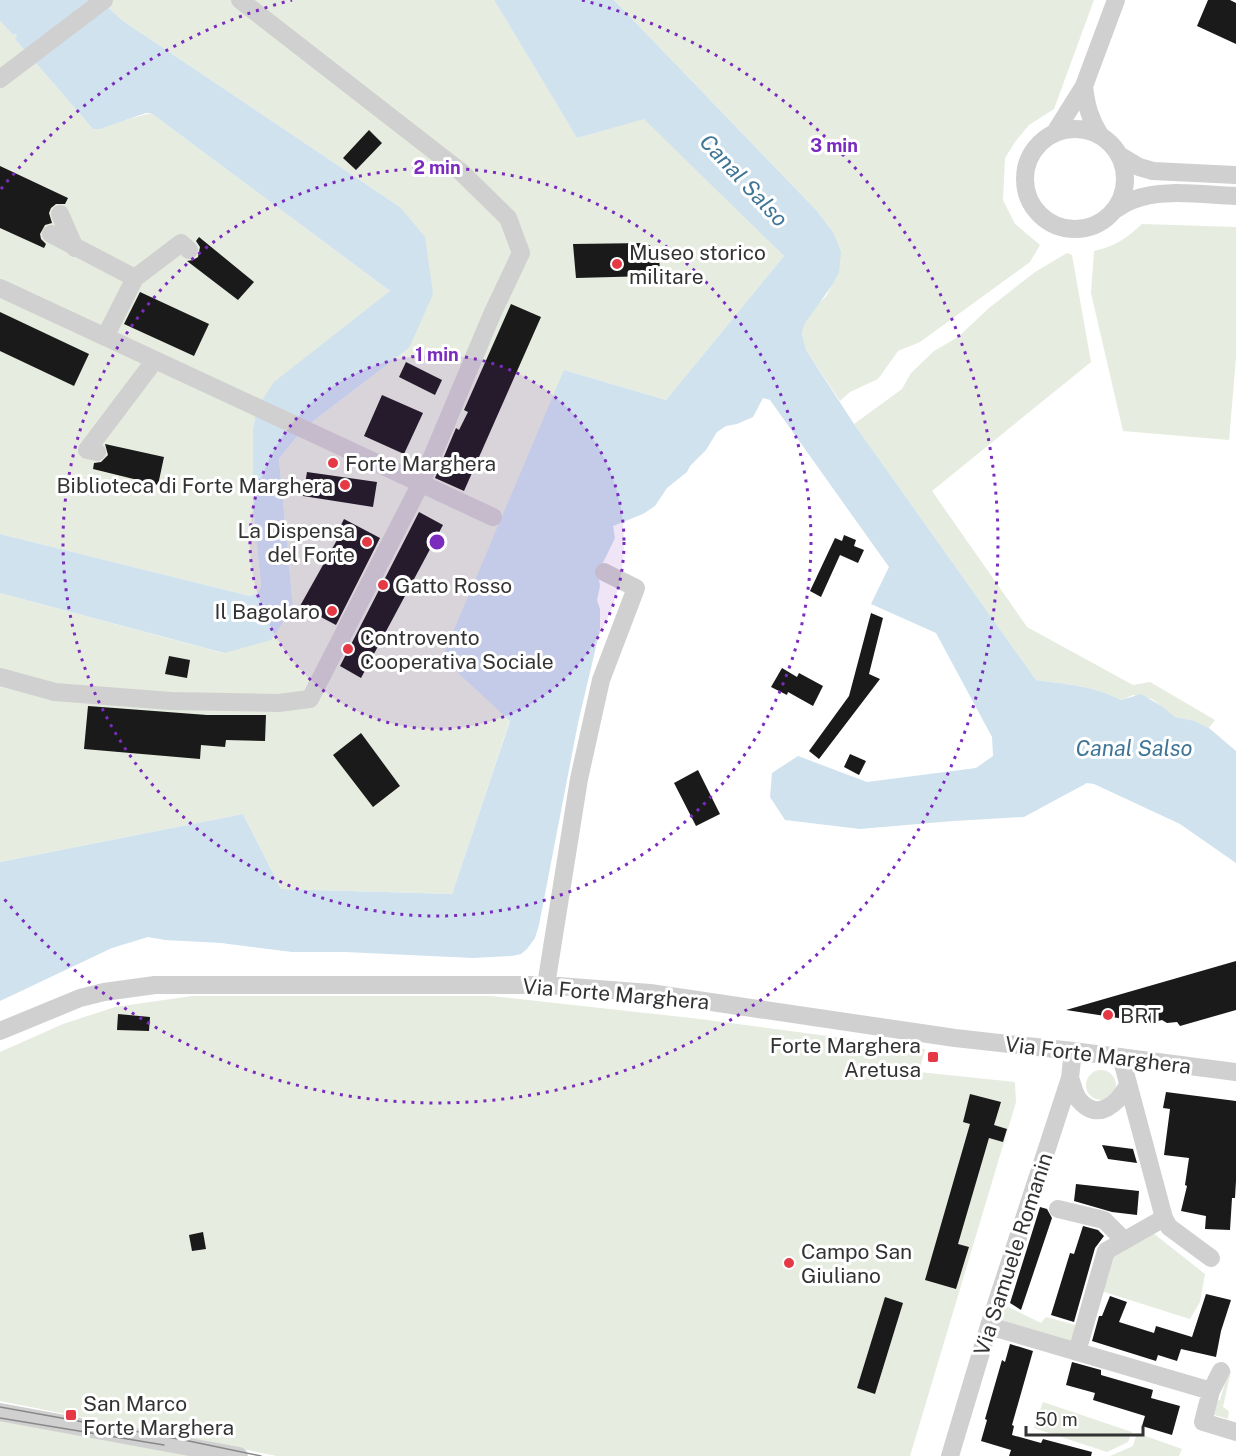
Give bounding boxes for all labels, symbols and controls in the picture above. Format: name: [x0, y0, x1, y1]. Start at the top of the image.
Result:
water label: Canal Salso: [695, 128, 793, 232]
text: 3 min: [810, 135, 858, 156]
text: 2 min: [413, 157, 461, 178]
place label: Museo storico militare: [629, 240, 766, 289]
marker: Museo storico militare: [610, 257, 624, 271]
text: 1 min: [415, 344, 459, 365]
place label: Forte Marghera: [345, 451, 496, 476]
marker: Forte Marghera: [326, 456, 340, 470]
place label: Biblioteca di Forte Marghera: [57, 473, 333, 498]
marker: Biblioteca di Forte Marghera: [338, 478, 352, 492]
place label: La Dispensa del Forte: [237, 518, 355, 567]
centre of rings: [427, 532, 447, 552]
marker: La Dispensa del Forte: [360, 535, 374, 549]
place label: Gatto Rosso: [395, 573, 512, 598]
marker: Gatto Rosso: [376, 578, 390, 592]
place label: Il Bagolaro: [215, 599, 320, 624]
marker: Il Bagolaro: [325, 604, 339, 618]
place label: Controvento Cooperativa Sociale: [360, 625, 554, 674]
marker: Controvento Cooperativa Sociale: [341, 642, 355, 656]
water label: Canal Salso: [1076, 735, 1193, 761]
street label: Via Forte Marghera: [522, 973, 710, 1015]
place label: BRT: [1120, 1003, 1161, 1028]
marker: BRT: [1101, 1008, 1115, 1022]
street label: Via Forte Marghera: [1004, 1031, 1192, 1079]
place label: Forte Marghera Aretusa: [770, 1033, 921, 1082]
marker: Forte Marghera Aretusa: [926, 1050, 940, 1064]
street label: Via Samuele Romanin: [968, 1149, 1058, 1359]
place label: Campo San Giuliano: [801, 1239, 912, 1288]
marker: Campo San Giuliano: [782, 1256, 796, 1270]
place label: San Marco Forte Marghera: [83, 1391, 234, 1440]
scale bar: [1026, 1399, 1143, 1437]
marker: San Marco Forte Marghera: [64, 1408, 78, 1422]
text: 50 m: [1035, 1409, 1078, 1430]

